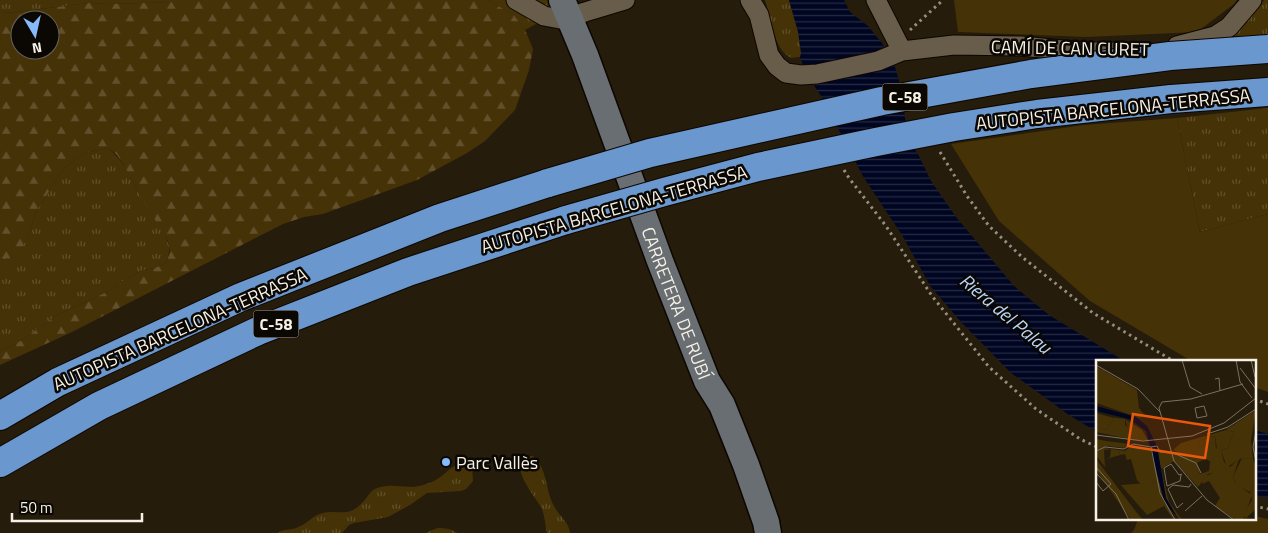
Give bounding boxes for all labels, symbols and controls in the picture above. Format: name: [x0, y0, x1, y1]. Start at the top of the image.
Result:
north arrow: [10, 10, 60, 60]
street label: CAMÍ DE CAN CURET: [991, 33, 1150, 63]
text: N: [31, 37, 44, 59]
street label: AUTOPISTA BARCELONA-TERRASSA: [975, 81, 1252, 137]
road number: C-58: [882, 84, 928, 110]
street label: AUTOPISTA BARCELONA-TERRASSA: [478, 158, 750, 260]
street label: CARRETERA DE RUBÍ: [635, 223, 719, 384]
street label: AUTOPISTA BARCELONA-TERRASSA: [49, 261, 312, 397]
water label: Riera del Palau: [954, 266, 1060, 361]
road number: C-58: [254, 310, 298, 338]
inset map: [1096, 360, 1256, 520]
place label: Parc Vallès: [456, 449, 538, 476]
marker: Parc Vallès: [440, 456, 452, 468]
scale bar: [12, 490, 142, 522]
text: 50 m: [20, 496, 53, 519]

